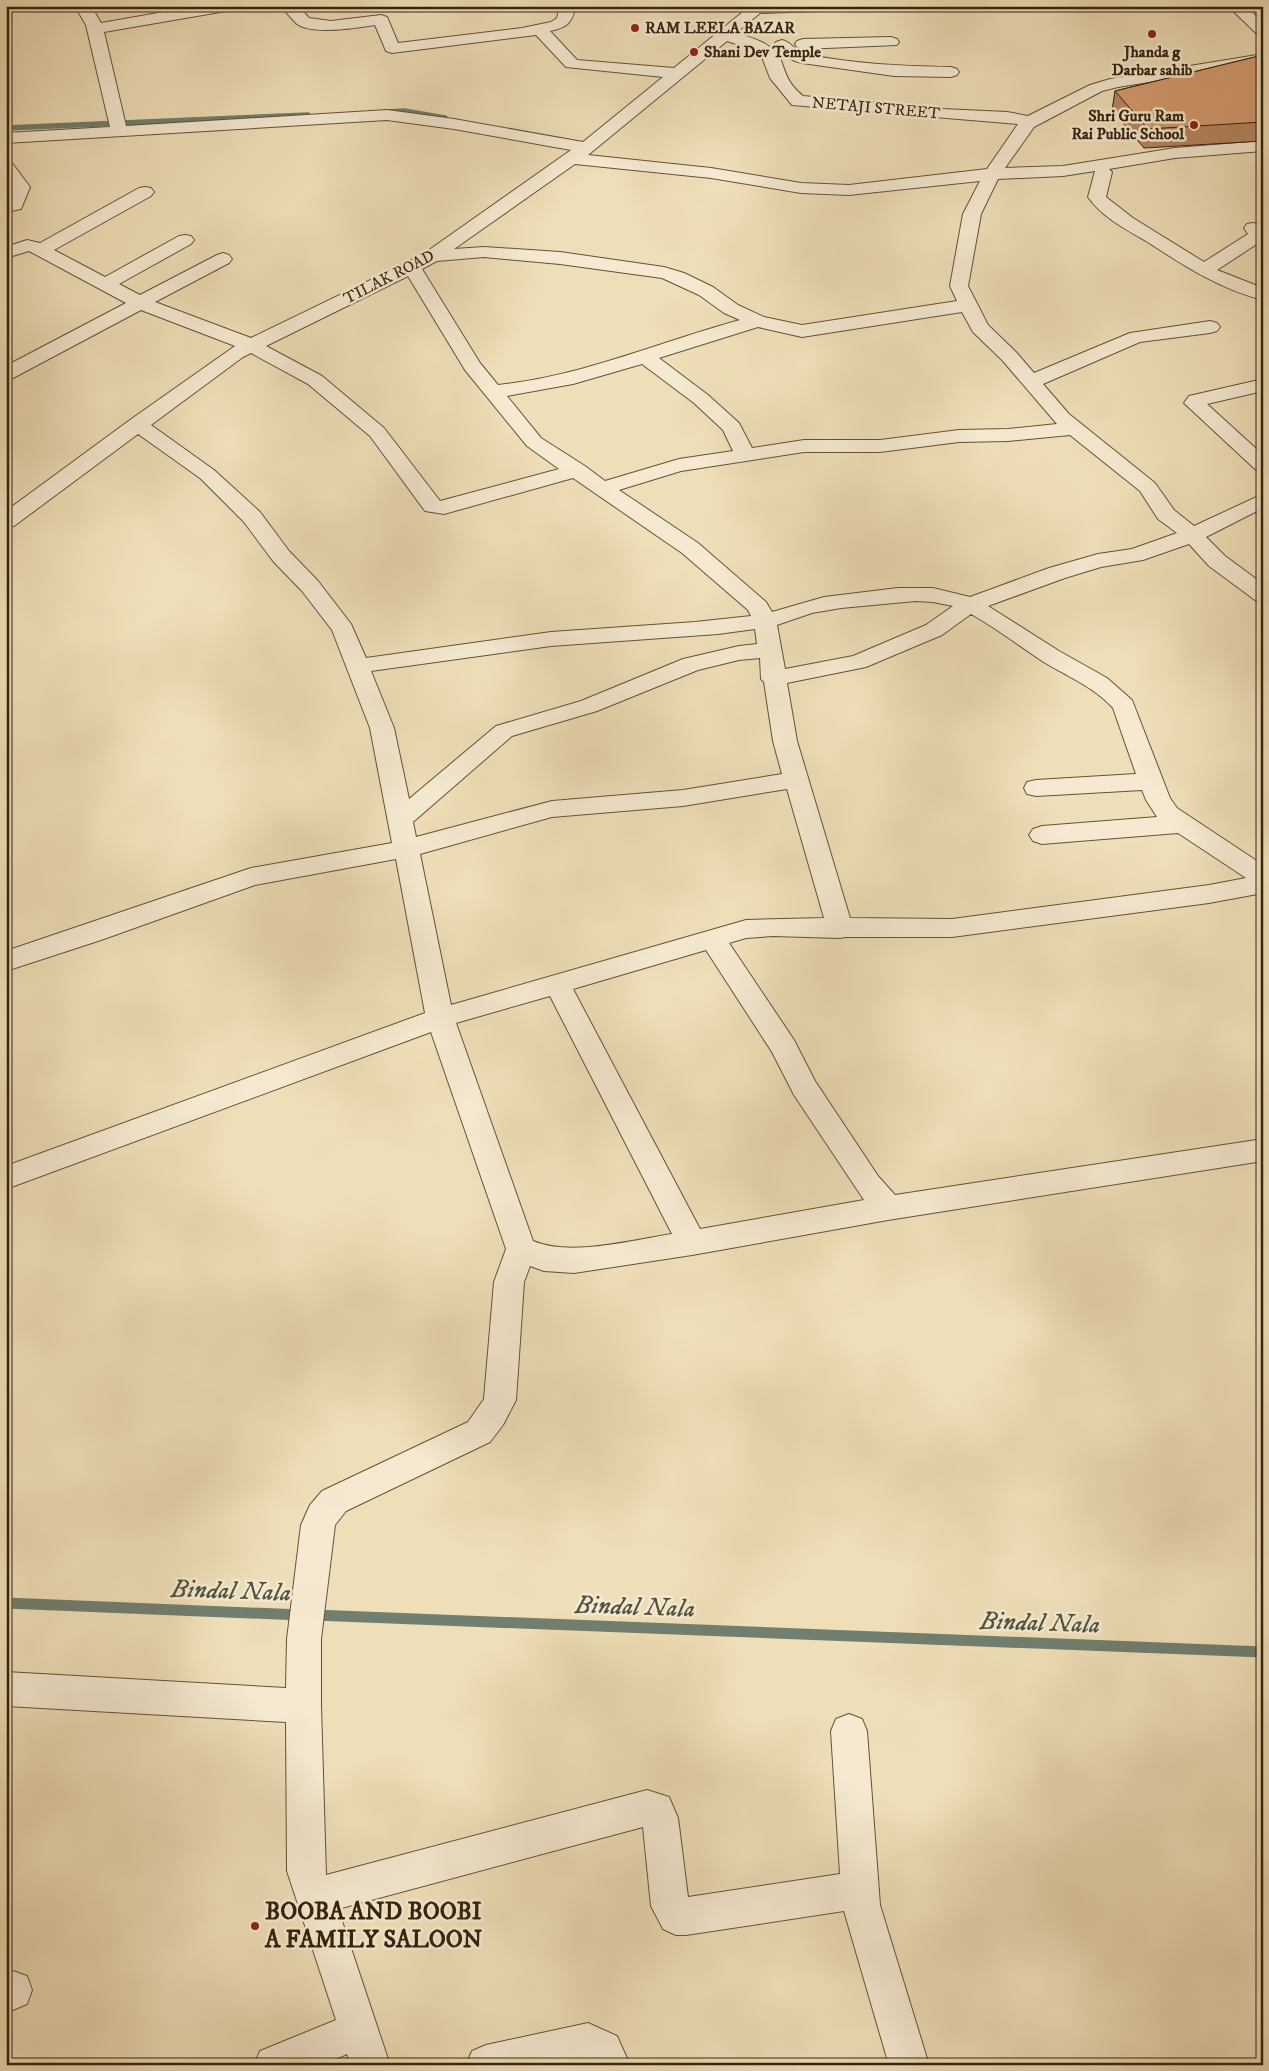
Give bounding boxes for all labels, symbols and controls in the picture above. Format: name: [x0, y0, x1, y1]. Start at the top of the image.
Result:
place label: RAM LEELA BAZAR: [645, 18, 795, 38]
marker: RAM LEELA BAZAR: [629, 22, 641, 34]
marker: Jhanda g Darbar sahib: [1146, 28, 1158, 40]
place label: Shani Dev Temple: [704, 42, 821, 62]
place label: Jhanda g Darbar sahib: [1112, 42, 1193, 80]
marker: Shani Dev Temple: [688, 46, 700, 58]
street label: NETAJI STREET: [811, 92, 941, 124]
place label: Shri Guru Ram Rai Public School: [1071, 106, 1185, 144]
marker: Shri Guru Ram Rai Public School: [1188, 119, 1200, 131]
street label: TILAK ROAD: [340, 246, 438, 308]
water label: Bindal Nala: [169, 1573, 292, 1609]
water label: Bindal Nala: [573, 1589, 696, 1625]
water label: Bindal Nala: [978, 1605, 1101, 1641]
place label: BOOBA AND BOOBI A FAMILY SALOON: [264, 1897, 482, 1955]
marker: BOOBA AND BOOBI A FAMILY SALOON: [249, 1920, 261, 1932]

